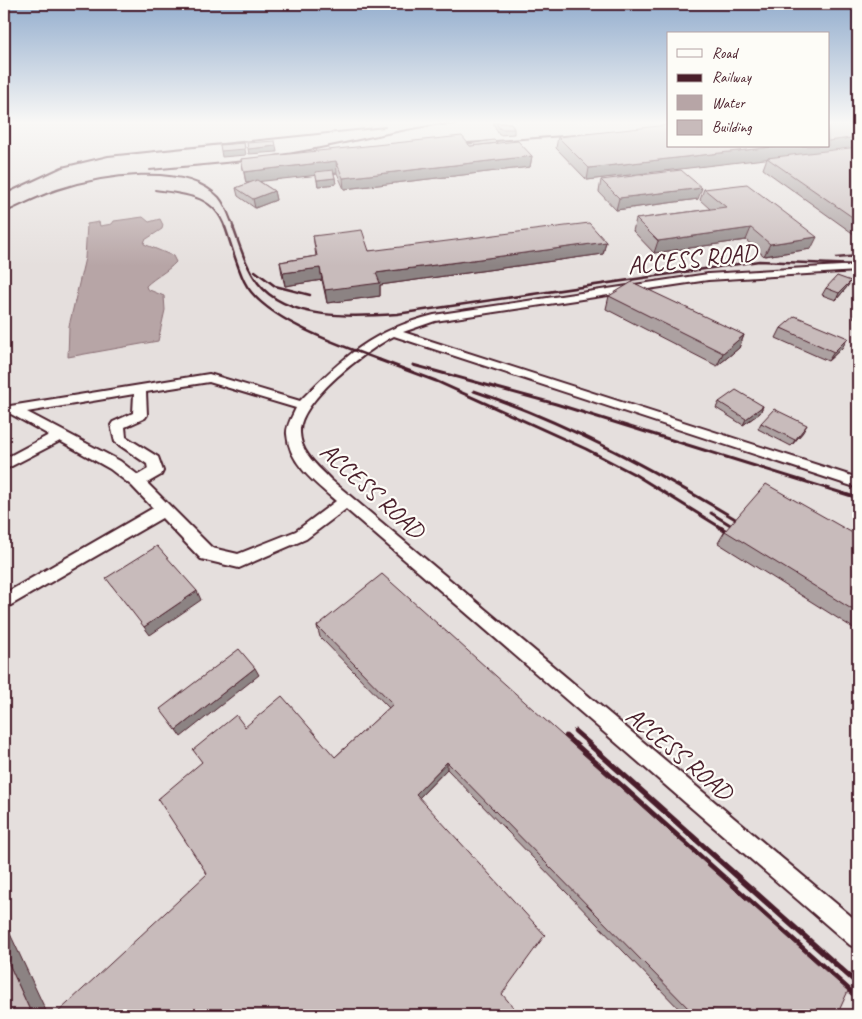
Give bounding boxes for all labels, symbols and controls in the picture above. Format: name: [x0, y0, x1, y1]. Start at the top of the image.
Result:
legend: [667, 32, 830, 148]
text: Road: [712, 44, 739, 63]
text: Railway: [712, 68, 753, 87]
text: Water: [712, 94, 746, 113]
text: Building: [712, 118, 752, 137]
street label: ACCESS ROAD: [626, 236, 761, 282]
street label: ACCESS ROAD: [313, 436, 433, 548]
street label: ACCESS ROAD: [619, 700, 741, 809]

